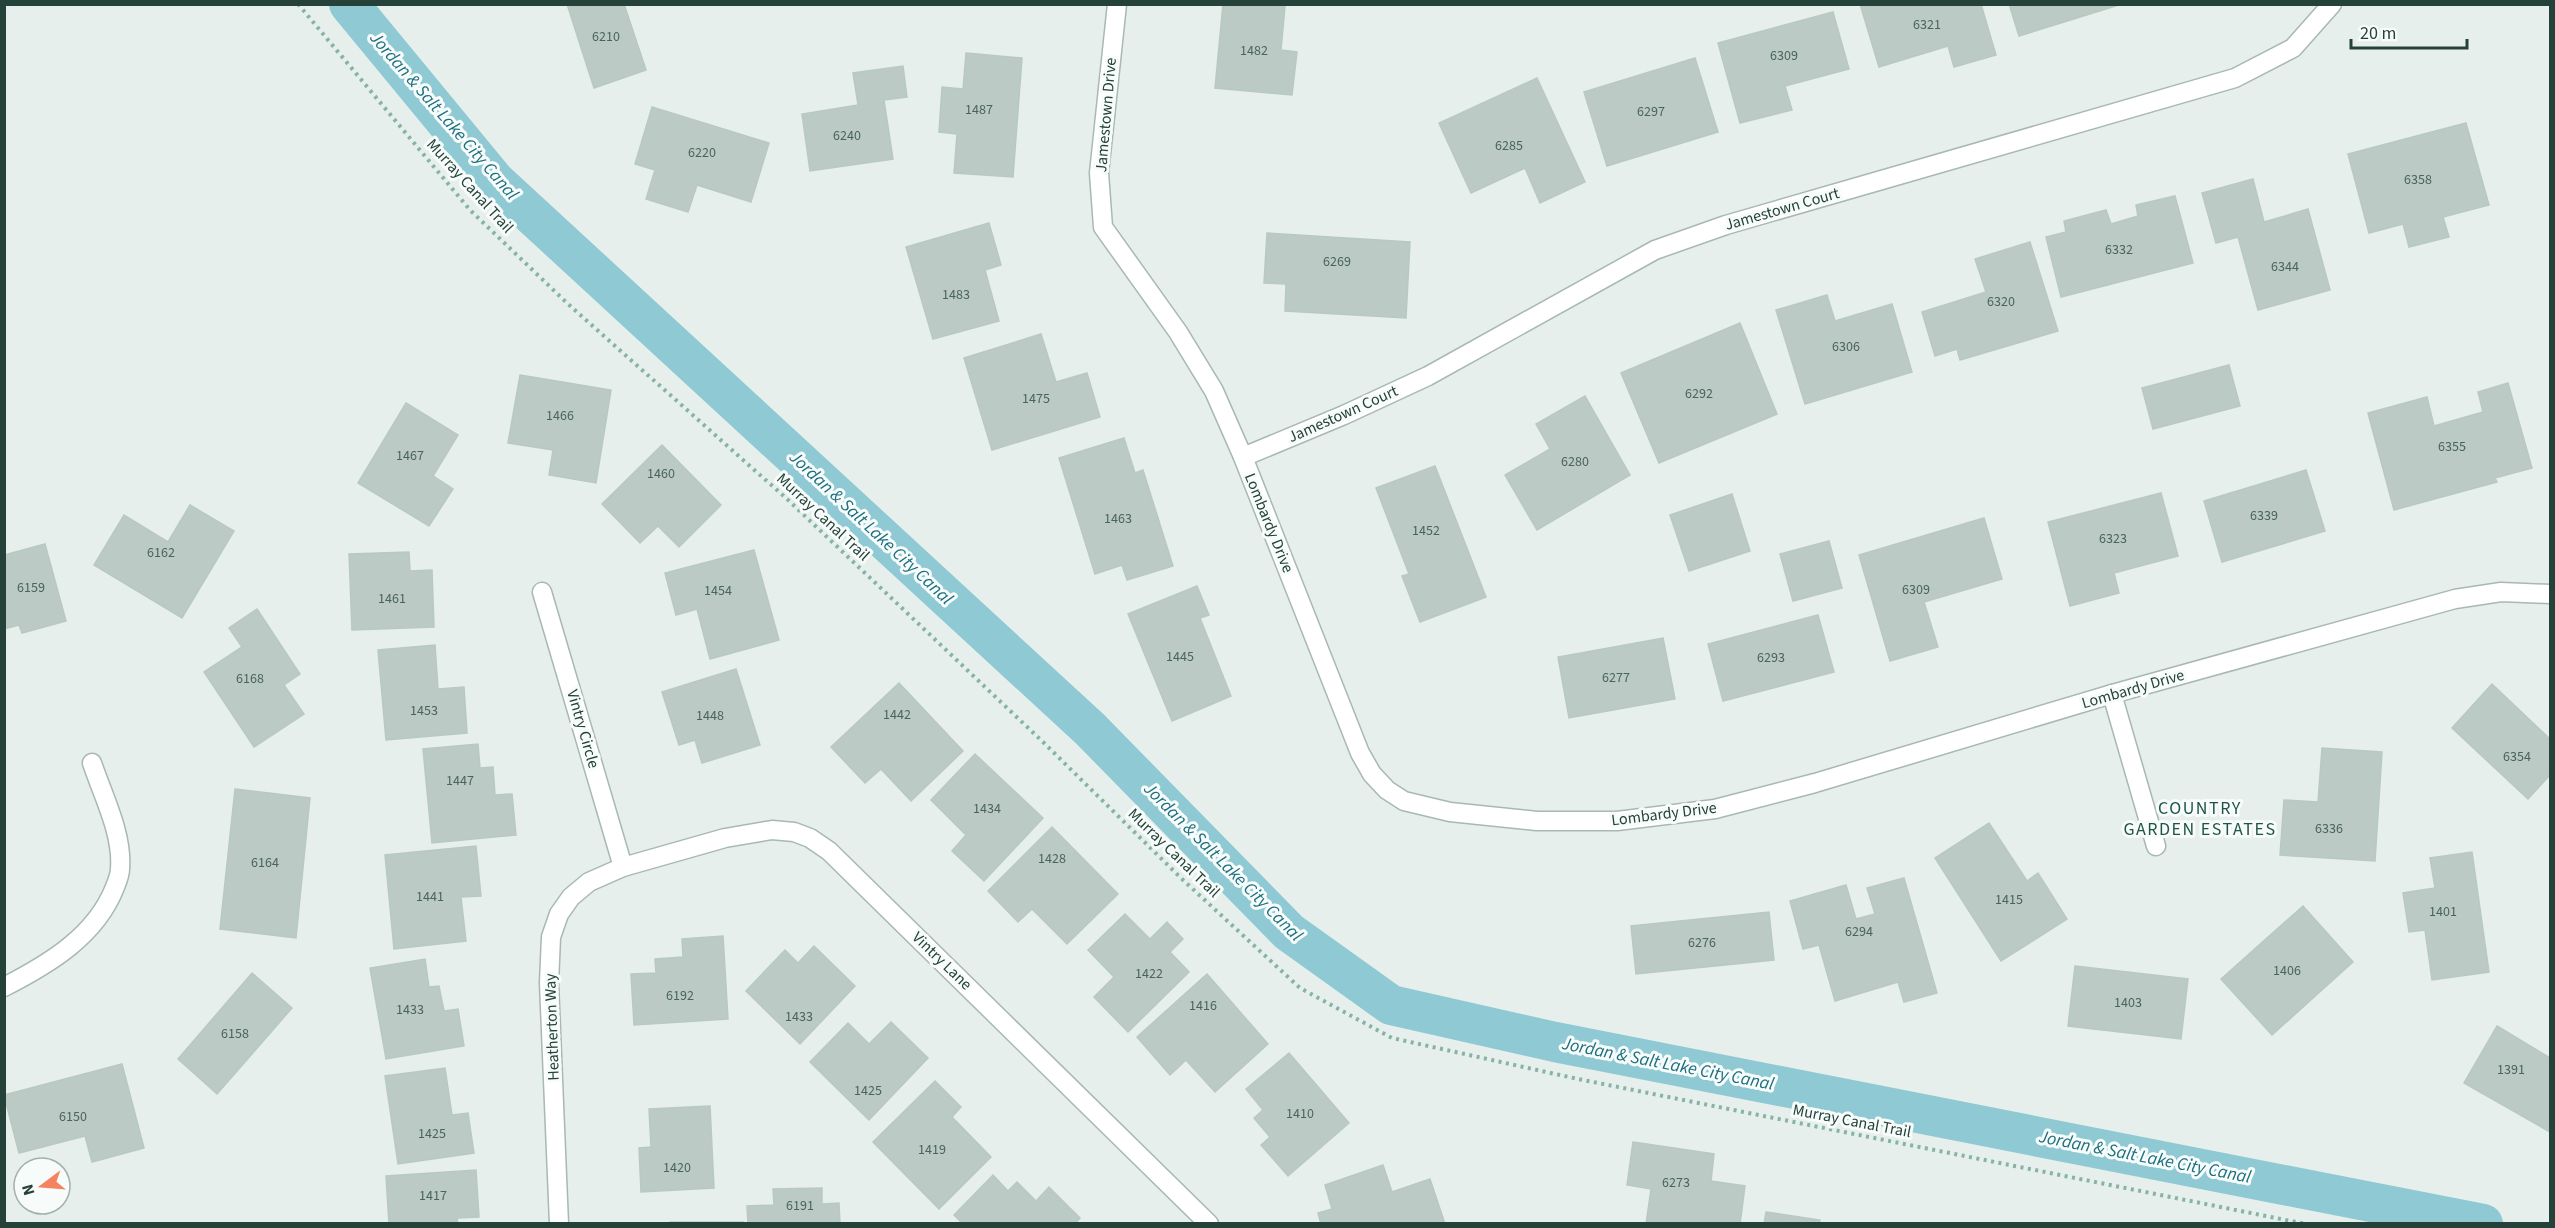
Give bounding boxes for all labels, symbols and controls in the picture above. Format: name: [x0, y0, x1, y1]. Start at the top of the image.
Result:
scale bar: [2351, 12, 2466, 50]
house number: 6321: [1913, 15, 1941, 35]
text: 20 m: [2360, 21, 2396, 46]
water label: Jordan & Salt Lake City Canal: [363, 26, 524, 206]
house number: 6210: [592, 27, 620, 47]
house number: 1482: [1240, 41, 1268, 61]
house number: 6309: [1770, 46, 1798, 66]
street label: Jamestown Drive: [1090, 57, 1122, 173]
house number: 1487: [965, 100, 993, 120]
house number: 6297: [1637, 102, 1665, 122]
house number: 6240: [833, 126, 861, 146]
street label: Murray Canal Trail: [422, 134, 518, 238]
house number: 6285: [1495, 136, 1523, 156]
house number: 6220: [688, 143, 716, 163]
house number: 6358: [2404, 170, 2432, 190]
street label: Jamestown Court: [1722, 182, 1842, 236]
house number: 6332: [2105, 240, 2133, 260]
house number: 6269: [1323, 252, 1351, 272]
house number: 6344: [2271, 257, 2299, 277]
house number: 1483: [942, 285, 970, 305]
house number: 6320: [1987, 292, 2015, 312]
house number: 6306: [1832, 337, 1860, 357]
street label: Jamestown Court: [1285, 380, 1402, 448]
house number: 6292: [1685, 384, 1713, 404]
house number: 1475: [1022, 389, 1050, 409]
house number: 1466: [546, 406, 574, 426]
house number: 6355: [2438, 437, 2466, 457]
water label: Jordan & Salt Lake City Canal: [783, 445, 959, 611]
house number: 1467: [396, 446, 424, 466]
house number: 6280: [1561, 452, 1589, 472]
house number: 1460: [647, 464, 675, 484]
street label: Murray Canal Trail: [772, 468, 874, 566]
street label: Lombardy Drive: [1239, 470, 1299, 576]
house number: 6339: [2250, 506, 2278, 526]
house number: 1463: [1104, 509, 1132, 529]
house number: 1452: [1412, 521, 1440, 541]
house number: 6323: [2099, 529, 2127, 549]
house number: 6162: [147, 543, 175, 563]
house number: 6159: [17, 578, 45, 598]
house number: 6309: [1902, 580, 1930, 600]
house number: 1454: [704, 581, 732, 601]
house number: 1461: [378, 589, 406, 609]
house number: 1445: [1166, 647, 1194, 667]
house number: 6293: [1757, 648, 1785, 668]
street label: Lombardy Drive: [2079, 664, 2187, 714]
house number: 6277: [1602, 668, 1630, 688]
house number: 6168: [236, 669, 264, 689]
street label: Vintry Circle: [561, 687, 605, 771]
house number: 1453: [410, 701, 438, 721]
house number: 1442: [883, 705, 911, 725]
house number: 1448: [696, 706, 724, 726]
house number: 6354: [2503, 747, 2531, 767]
house number: 1447: [446, 771, 474, 791]
water label: Jordan & Salt Lake City Canal: [1137, 776, 1308, 947]
district label: COUNTRY GARDEN ESTATES: [2123, 796, 2277, 842]
street label: Lombardy Drive: [1610, 797, 1718, 831]
house number: 1434: [973, 799, 1001, 819]
street label: Murray Canal Trail: [1123, 803, 1225, 903]
house number: 6336: [2315, 819, 2343, 839]
house number: 1428: [1038, 849, 1066, 869]
house number: 6164: [251, 853, 279, 873]
house number: 1441: [416, 887, 444, 907]
house number: 1415: [1995, 890, 2023, 910]
house number: 1401: [2429, 902, 2457, 922]
house number: 6294: [1845, 922, 1873, 942]
street label: Vintry Lane: [907, 927, 977, 995]
house number: 6276: [1688, 933, 1716, 953]
house number: 1406: [2273, 961, 2301, 981]
house number: 1422: [1135, 964, 1163, 984]
street label: Heatherton Way: [539, 972, 565, 1081]
house number: 6192: [666, 986, 694, 1006]
house number: 1403: [2114, 993, 2142, 1013]
house number: 1416: [1189, 996, 1217, 1016]
house number: 1433: [396, 1000, 424, 1020]
house number: 1433: [785, 1007, 813, 1027]
house number: 6158: [221, 1024, 249, 1044]
water label: Jordan & Salt Lake City Canal: [1559, 1031, 1777, 1097]
house number: 1391: [2497, 1060, 2525, 1080]
house number: 1425: [854, 1081, 882, 1101]
street label: Murray Canal Trail: [1791, 1099, 1913, 1143]
house number: 1410: [1286, 1104, 1314, 1124]
house number: 6150: [59, 1107, 87, 1127]
house number: 1425: [418, 1124, 446, 1144]
water label: Jordan & Salt Lake City Canal: [2036, 1124, 2254, 1190]
house number: 1419: [918, 1140, 946, 1160]
north arrow: [12, 1156, 72, 1216]
house number: 1420: [663, 1158, 691, 1178]
house number: 6273: [1662, 1173, 1690, 1193]
text: N: [17, 1182, 41, 1198]
house number: 1417: [419, 1186, 447, 1206]
house number: 6191: [786, 1196, 814, 1216]

